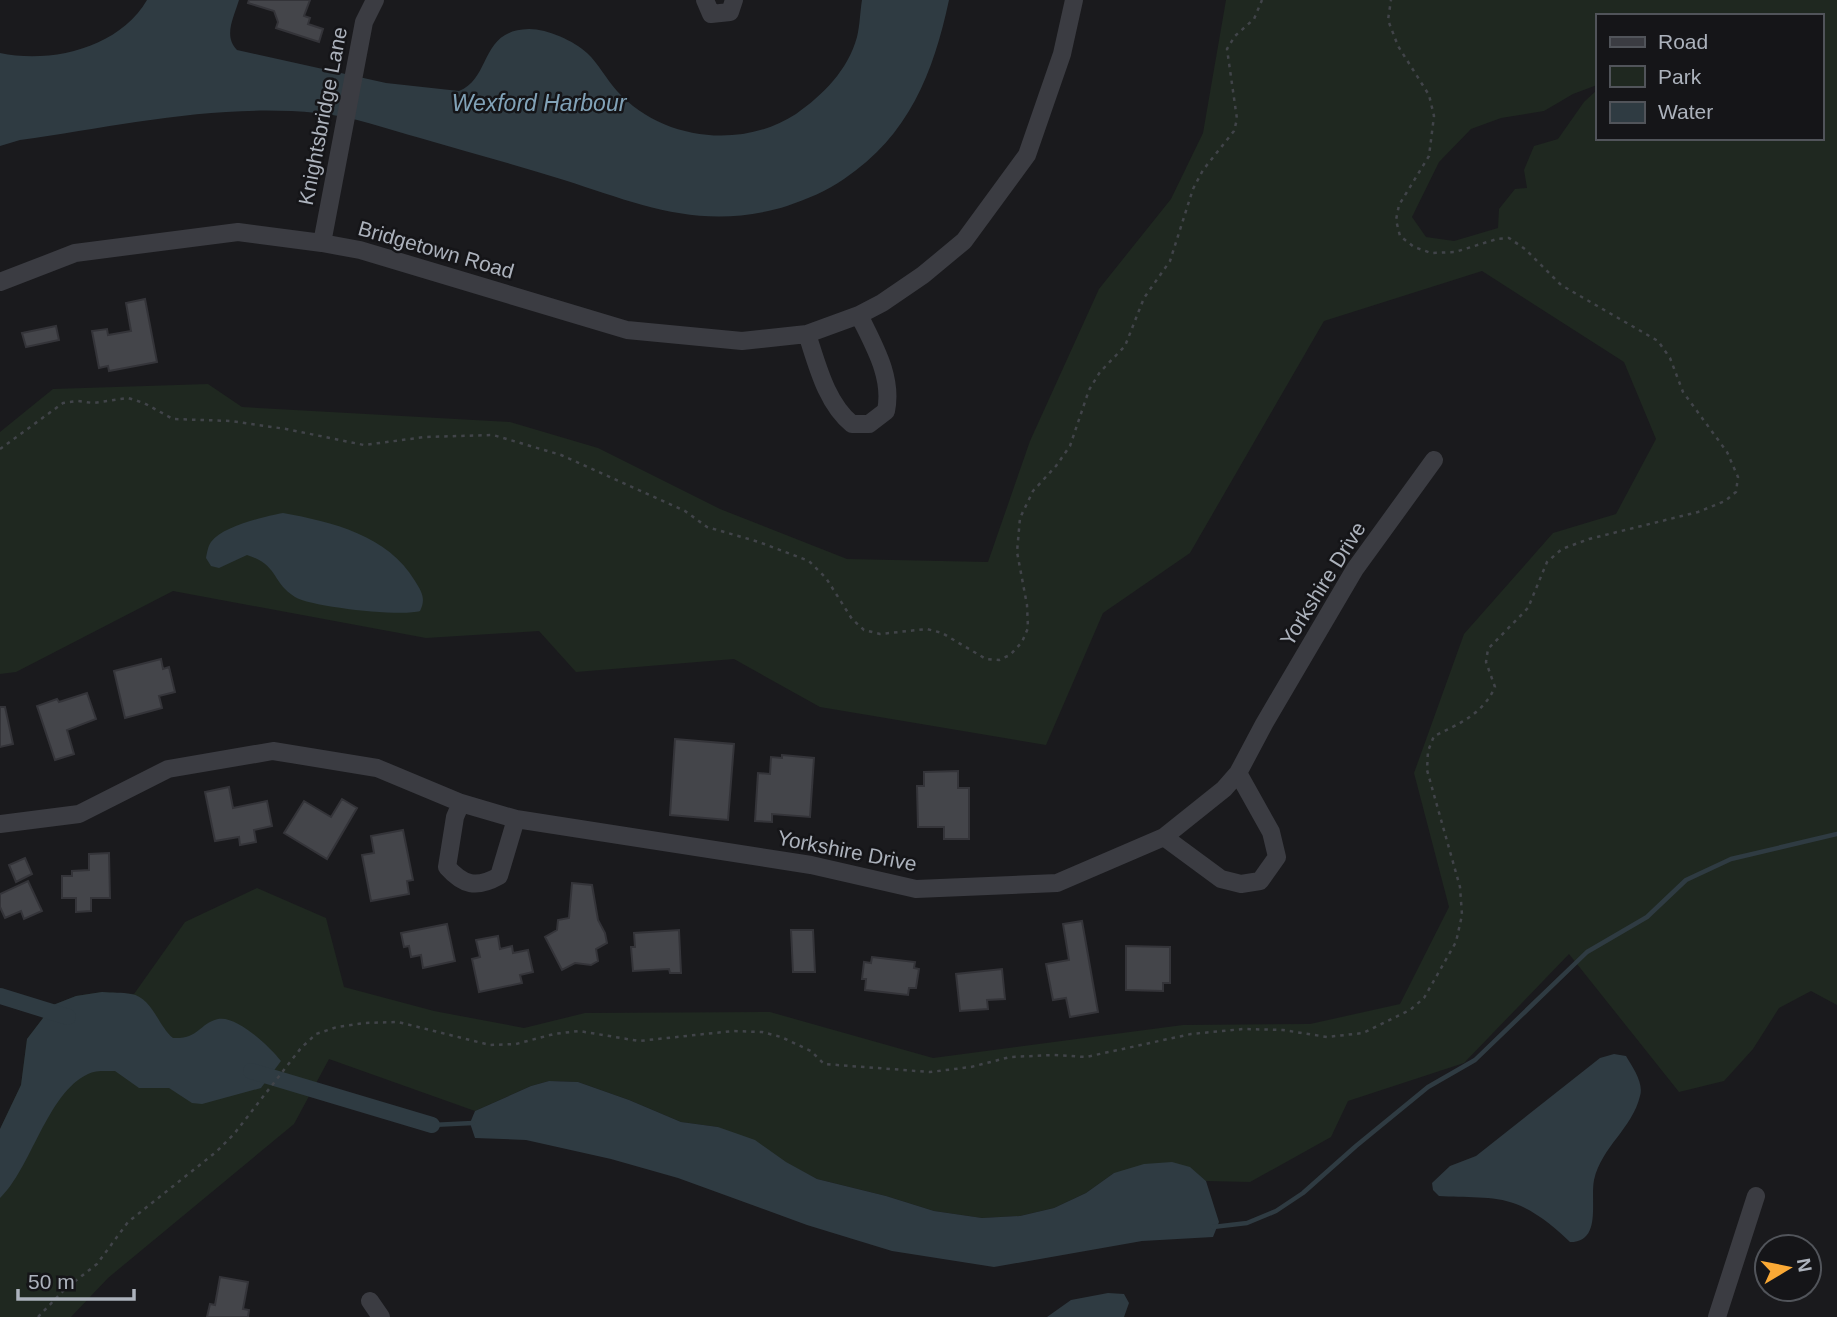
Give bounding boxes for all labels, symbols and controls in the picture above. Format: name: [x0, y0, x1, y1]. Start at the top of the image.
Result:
legend: [1596, 14, 1823, 140]
street label: Knightsbridge Lane: [294, 25, 351, 207]
text: Road: [1658, 30, 1708, 53]
text: Park: [1658, 65, 1702, 88]
water label: Wexford Harbour: [452, 90, 628, 116]
text: Water: [1658, 100, 1713, 123]
street label: Bridgetown Road: [356, 216, 517, 283]
street label: Yorkshire Drive: [1275, 518, 1370, 650]
street label: Yorkshire Drive: [775, 826, 919, 875]
north arrow: [1753, 1233, 1823, 1303]
text: N: [1793, 1257, 1816, 1274]
scale bar: [18, 1258, 133, 1302]
text: 50 m: [28, 1270, 75, 1293]

